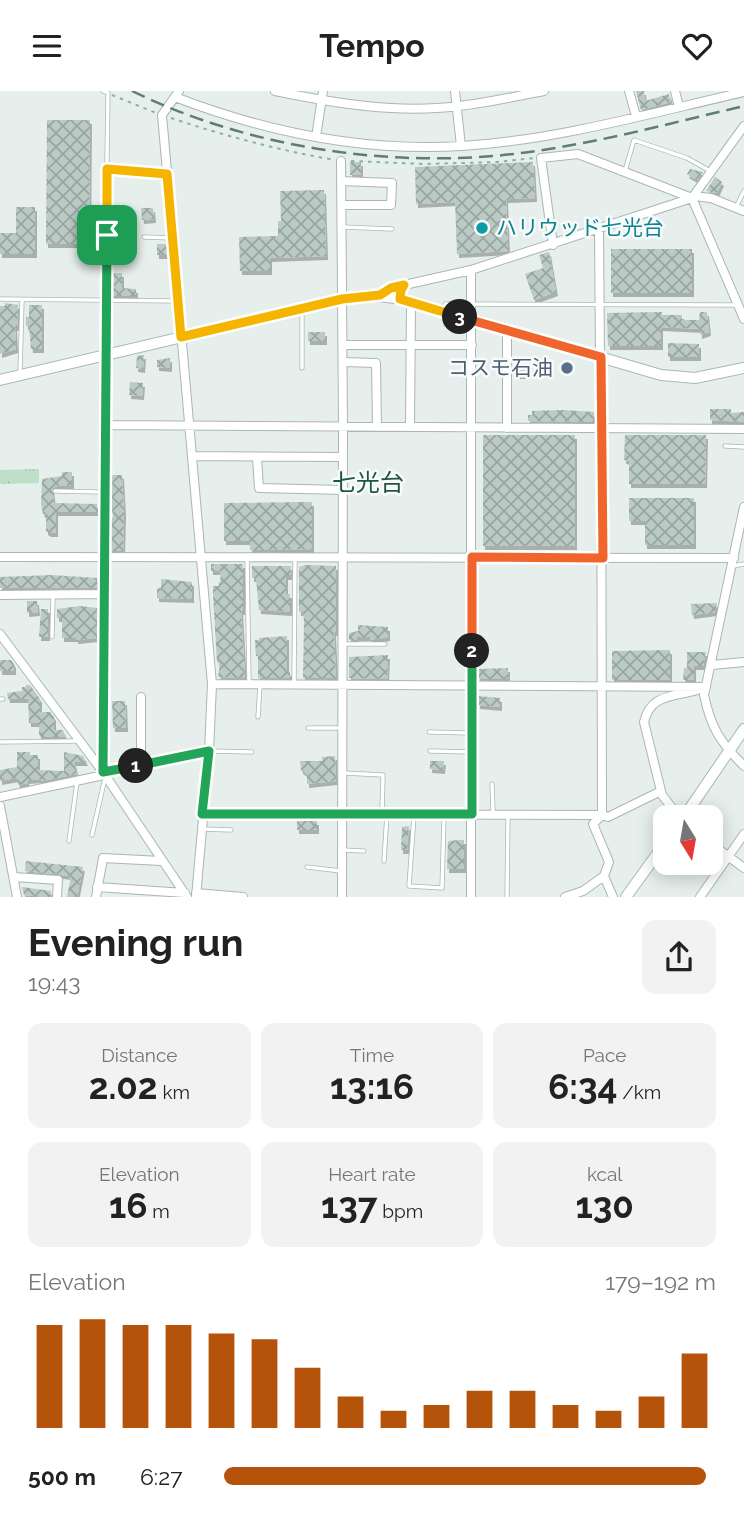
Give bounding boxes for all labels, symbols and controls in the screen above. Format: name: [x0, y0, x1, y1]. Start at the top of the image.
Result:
icon: menu: [28, 27, 66, 65]
text: Tempo: [319, 27, 425, 64]
icon: heart: [678, 27, 716, 65]
pin: [77, 205, 137, 265]
place label: ハリウッド七光台: [496, 215, 664, 240]
icon: arrive: [88, 216, 126, 254]
marker: ハリウッド七光台: [474, 220, 490, 236]
pin: 3: [442, 299, 477, 335]
text: 3: [454, 305, 465, 327]
place label: コスモ石油: [448, 355, 553, 380]
marker: コスモ石油: [559, 360, 575, 376]
district label: 七光台: [332, 468, 404, 497]
pin: 2: [454, 633, 490, 669]
text: 2: [466, 639, 477, 661]
pin: 1: [118, 749, 154, 783]
text: 1: [131, 754, 140, 776]
north arrow: [653, 805, 723, 875]
map controls: [653, 805, 723, 875]
text: Evening run: [28, 920, 243, 965]
button: share: [642, 920, 716, 994]
text: 19:43: [28, 969, 81, 996]
text: Distance: [101, 1044, 177, 1066]
text: Time: [350, 1044, 394, 1066]
text: Pace: [583, 1044, 626, 1066]
text: 2.02: [89, 1066, 158, 1107]
text: 13:16: [330, 1066, 414, 1107]
text: 6:34: [548, 1066, 617, 1107]
text: km: [158, 1081, 190, 1103]
text: /km: [617, 1081, 661, 1103]
text: Elevation: [99, 1163, 180, 1185]
text: Heart rate: [328, 1163, 416, 1185]
text: kcal: [587, 1163, 622, 1185]
text: 16: [109, 1185, 147, 1226]
text: 137: [321, 1185, 377, 1226]
text: 130: [576, 1185, 634, 1226]
text: m: [147, 1200, 170, 1222]
text: bpm: [377, 1200, 423, 1222]
text: Elevation: [28, 1268, 126, 1295]
text: 179–192 m: [605, 1268, 716, 1295]
text: 500 m: [28, 1463, 96, 1490]
text: 6:27: [140, 1463, 182, 1490]

